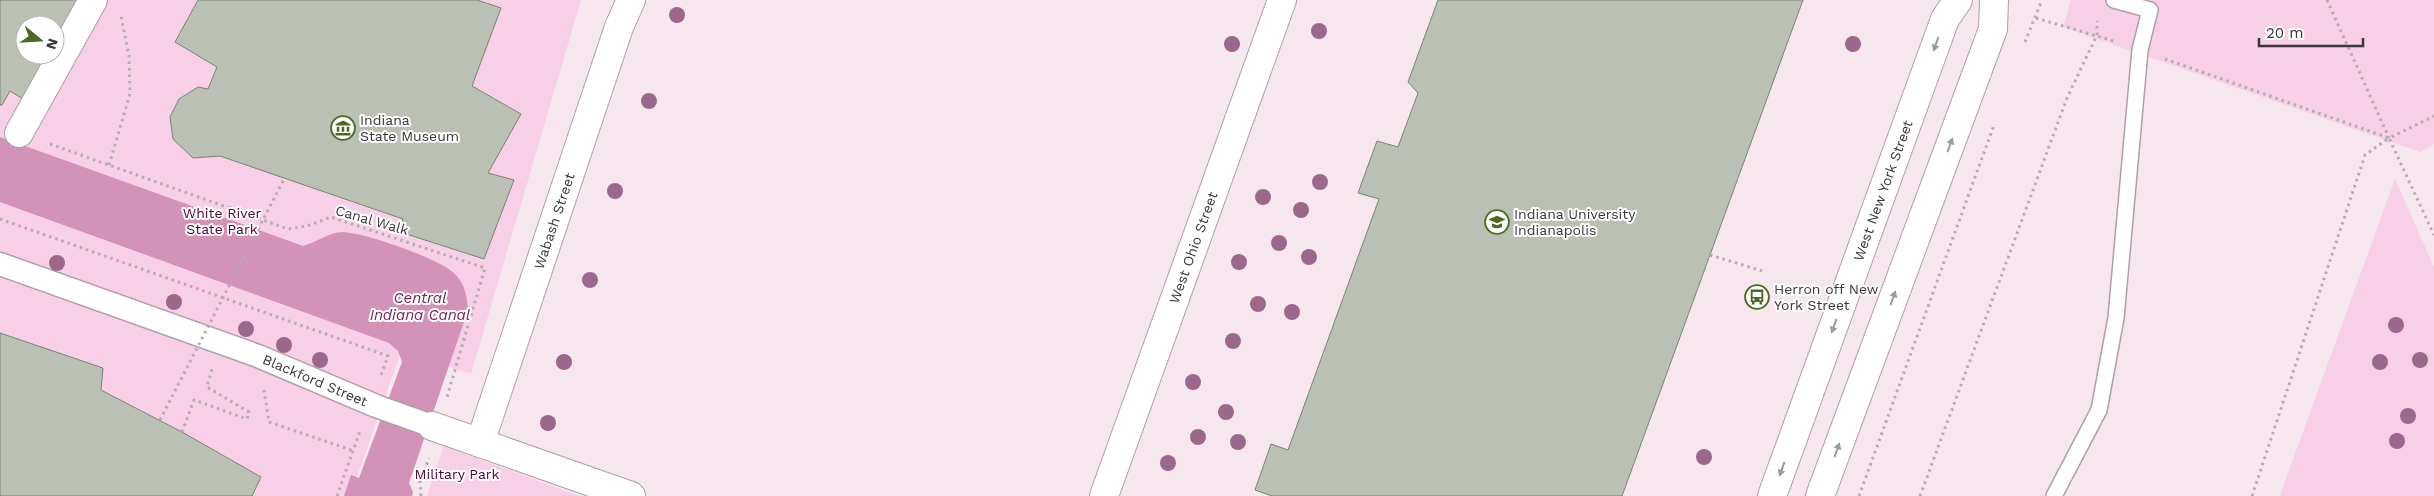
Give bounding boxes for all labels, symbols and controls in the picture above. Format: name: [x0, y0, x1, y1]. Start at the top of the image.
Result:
north arrow: [15, 15, 65, 65]
scale bar: [2259, 15, 2363, 47]
text: 20 m: [2266, 24, 2304, 42]
one-way arrow: [1932, 36, 1939, 51]
text: N: [43, 37, 62, 51]
place label: Indiana State Museum: [360, 112, 459, 144]
museum icon: Indiana State Museum: [330, 115, 356, 141]
street label: West New York Street: [1850, 118, 1916, 263]
one-way arrow: [1947, 138, 1954, 153]
street label: Wabash Street: [531, 171, 578, 271]
street label: West Ohio Street: [1166, 189, 1221, 305]
street label: Canal Walk: [334, 202, 410, 238]
park label: White River State Park: [183, 205, 262, 237]
place label: Indiana University Indianapolis: [1514, 206, 1636, 238]
school or university icon: Indiana University Indianapolis: [1484, 209, 1510, 235]
place label: Herron off New York Street: [1774, 281, 1879, 313]
bus stop icon: Herron off New York Street: [1744, 284, 1770, 310]
water label: Central Indiana Canal: [370, 289, 471, 324]
one-way arrow: [1889, 290, 1897, 305]
one-way arrow: [1830, 318, 1837, 333]
street label: Blackford Street: [260, 351, 370, 410]
one-way arrow: [1833, 442, 1841, 457]
one-way arrow: [1778, 462, 1786, 477]
park label: Military Park: [415, 466, 500, 482]

